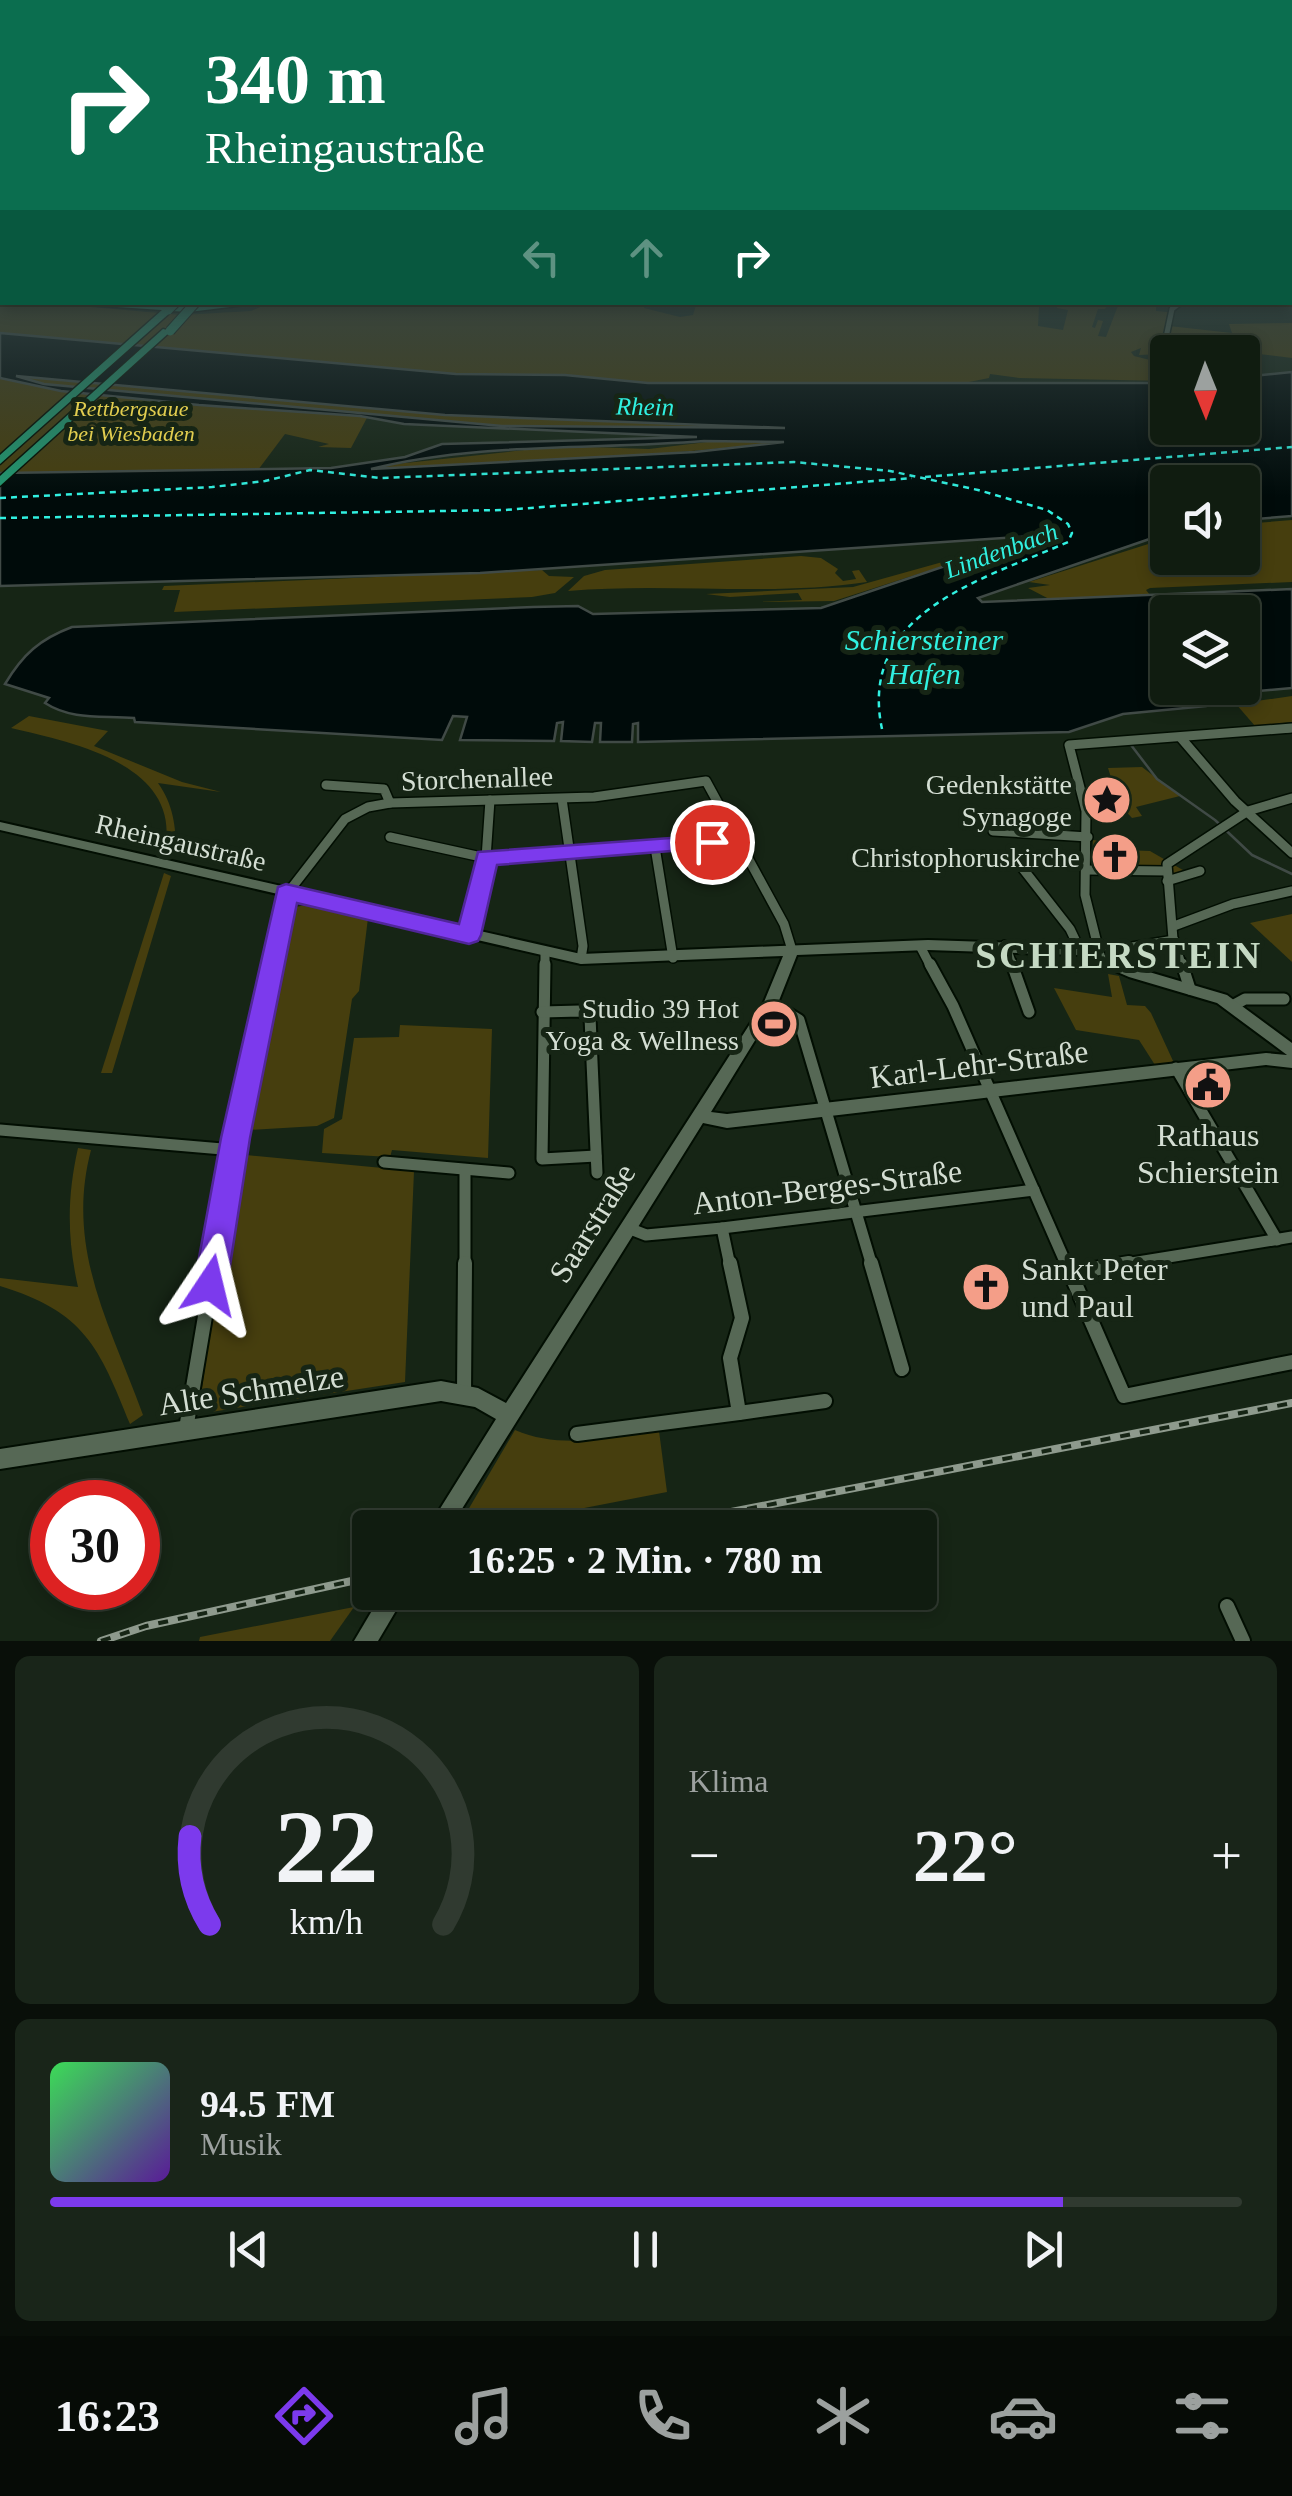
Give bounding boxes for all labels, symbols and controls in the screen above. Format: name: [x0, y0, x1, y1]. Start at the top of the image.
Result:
icon: right: [40, 40, 170, 170]
text: 340 m: [205, 41, 386, 118]
text: Rheingaustraße: [205, 123, 485, 173]
icon: left: [514, 230, 569, 285]
icon: ahead: [619, 230, 674, 285]
icon: right: [724, 230, 779, 285]
north arrow: [1150, 335, 1260, 445]
map controls: [1150, 335, 1260, 705]
water label: Rhein: [615, 392, 674, 421]
park label: Rettbergsaue bei Wiesbaden: [67, 396, 195, 446]
button: sound: [1150, 465, 1260, 575]
water label: Lindenbach: [940, 518, 1061, 584]
button: layers: [1150, 595, 1260, 705]
water label: Schiersteiner Hafen: [845, 623, 1003, 690]
street label: Storchenallee: [400, 760, 554, 797]
place label: Gedenkstätte Synagoge: [926, 769, 1072, 832]
place icon: Gedenkstätte Synagoge: [1081, 774, 1133, 826]
pin: [670, 800, 755, 885]
street label: Rheingaustraße: [93, 808, 269, 877]
icon: arrive: [685, 815, 740, 870]
church icon: Christophoruskirche: [1089, 831, 1141, 883]
place label: Christophoruskirche: [851, 842, 1080, 873]
district label: SCHIERSTEIN: [975, 934, 1263, 976]
place label: Studio 39 Hot Yoga & Wellness: [545, 993, 739, 1056]
sports icon: Studio 39 Hot Yoga & Wellness: [748, 998, 800, 1050]
street label: Karl-Lehr-Straße: [868, 1033, 1090, 1095]
public building icon: Rathaus Schierstein: [1182, 1059, 1234, 1111]
place label: Rathaus Schierstein: [1137, 1117, 1279, 1190]
street label: Anton-Berges-Straße: [690, 1153, 964, 1221]
street label: Saarstraße: [541, 1157, 643, 1289]
position arrow: [158, 1233, 262, 1337]
place label: Sankt Peter und Paul: [1021, 1251, 1168, 1324]
church icon: Sankt Peter und Paul: [960, 1261, 1012, 1313]
street label: Alte Schmelze: [156, 1358, 346, 1422]
speed limit sign: 30: [30, 1480, 160, 1610]
text: 16:25 · 2 Min. · 780 m: [467, 1539, 822, 1581]
text: Klima: [689, 1763, 768, 1799]
text: 22: [275, 1789, 379, 1904]
text: 22°: [913, 1814, 1018, 1897]
text: −: [689, 1825, 720, 1886]
text: +: [1211, 1825, 1242, 1886]
text: km/h: [290, 1902, 364, 1942]
text: 94.5 FM: [200, 2083, 335, 2125]
text: Musik: [200, 2126, 282, 2162]
icon: previous: [221, 2222, 276, 2277]
icon: pause: [618, 2222, 673, 2277]
icon: next: [1016, 2222, 1071, 2277]
icon: directions: [269, 2381, 339, 2451]
icon: music: [449, 2381, 519, 2451]
icon: phone: [628, 2381, 698, 2451]
icon: climate: [808, 2381, 878, 2451]
icon: car: [988, 2381, 1058, 2451]
icon: filters: [1167, 2381, 1237, 2451]
text: 16:23: [55, 2391, 160, 2441]

